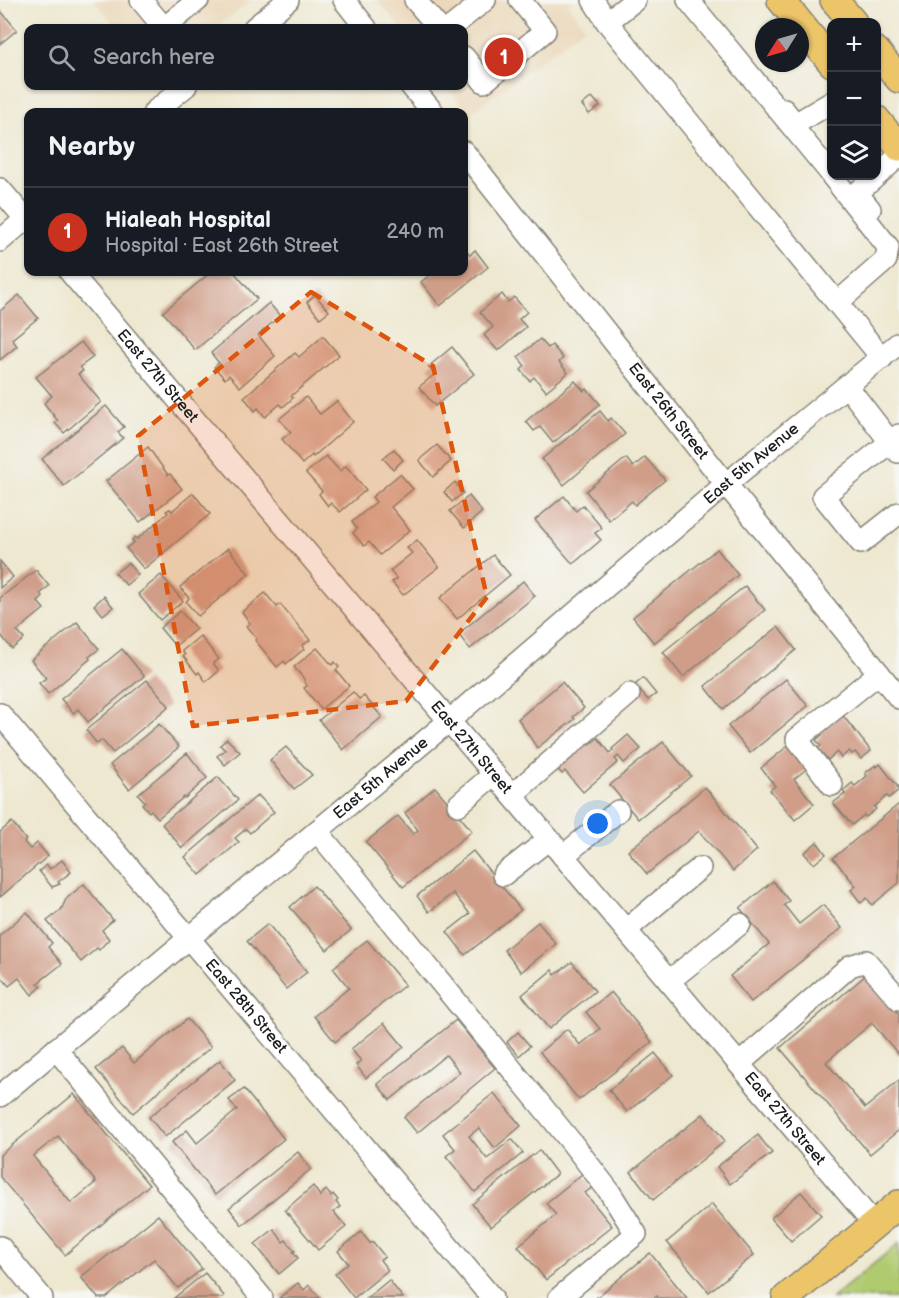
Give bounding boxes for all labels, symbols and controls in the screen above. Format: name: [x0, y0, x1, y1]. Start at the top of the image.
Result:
north arrow: [755, 18, 809, 72]
map controls: [827, 18, 881, 180]
button: +: [827, 18, 881, 72]
search box: [24, 24, 468, 90]
pin: 1: [484, 34, 524, 80]
icon: search: [45, 41, 78, 74]
text: Search here: [93, 44, 215, 71]
button: −: [827, 72, 881, 126]
button: layers: [827, 126, 881, 180]
text: Nearby: [48, 132, 135, 163]
text: Hialeah Hospital: [105, 207, 271, 234]
text: 1: [63, 220, 72, 244]
text: 240 m: [387, 220, 444, 244]
text: Hospital · East 26th Street: [105, 234, 339, 258]
street label: East 27th Street: [113, 326, 202, 426]
street label: East 26th Street: [624, 359, 712, 463]
street label: East 5th Avenue: [700, 419, 803, 508]
street label: East 27th Street: [427, 697, 516, 798]
street label: East 5th Avenue: [329, 733, 432, 823]
your location: [583, 809, 612, 838]
street label: East 28th Street: [201, 955, 291, 1057]
street label: East 27th Street: [740, 1068, 830, 1169]

